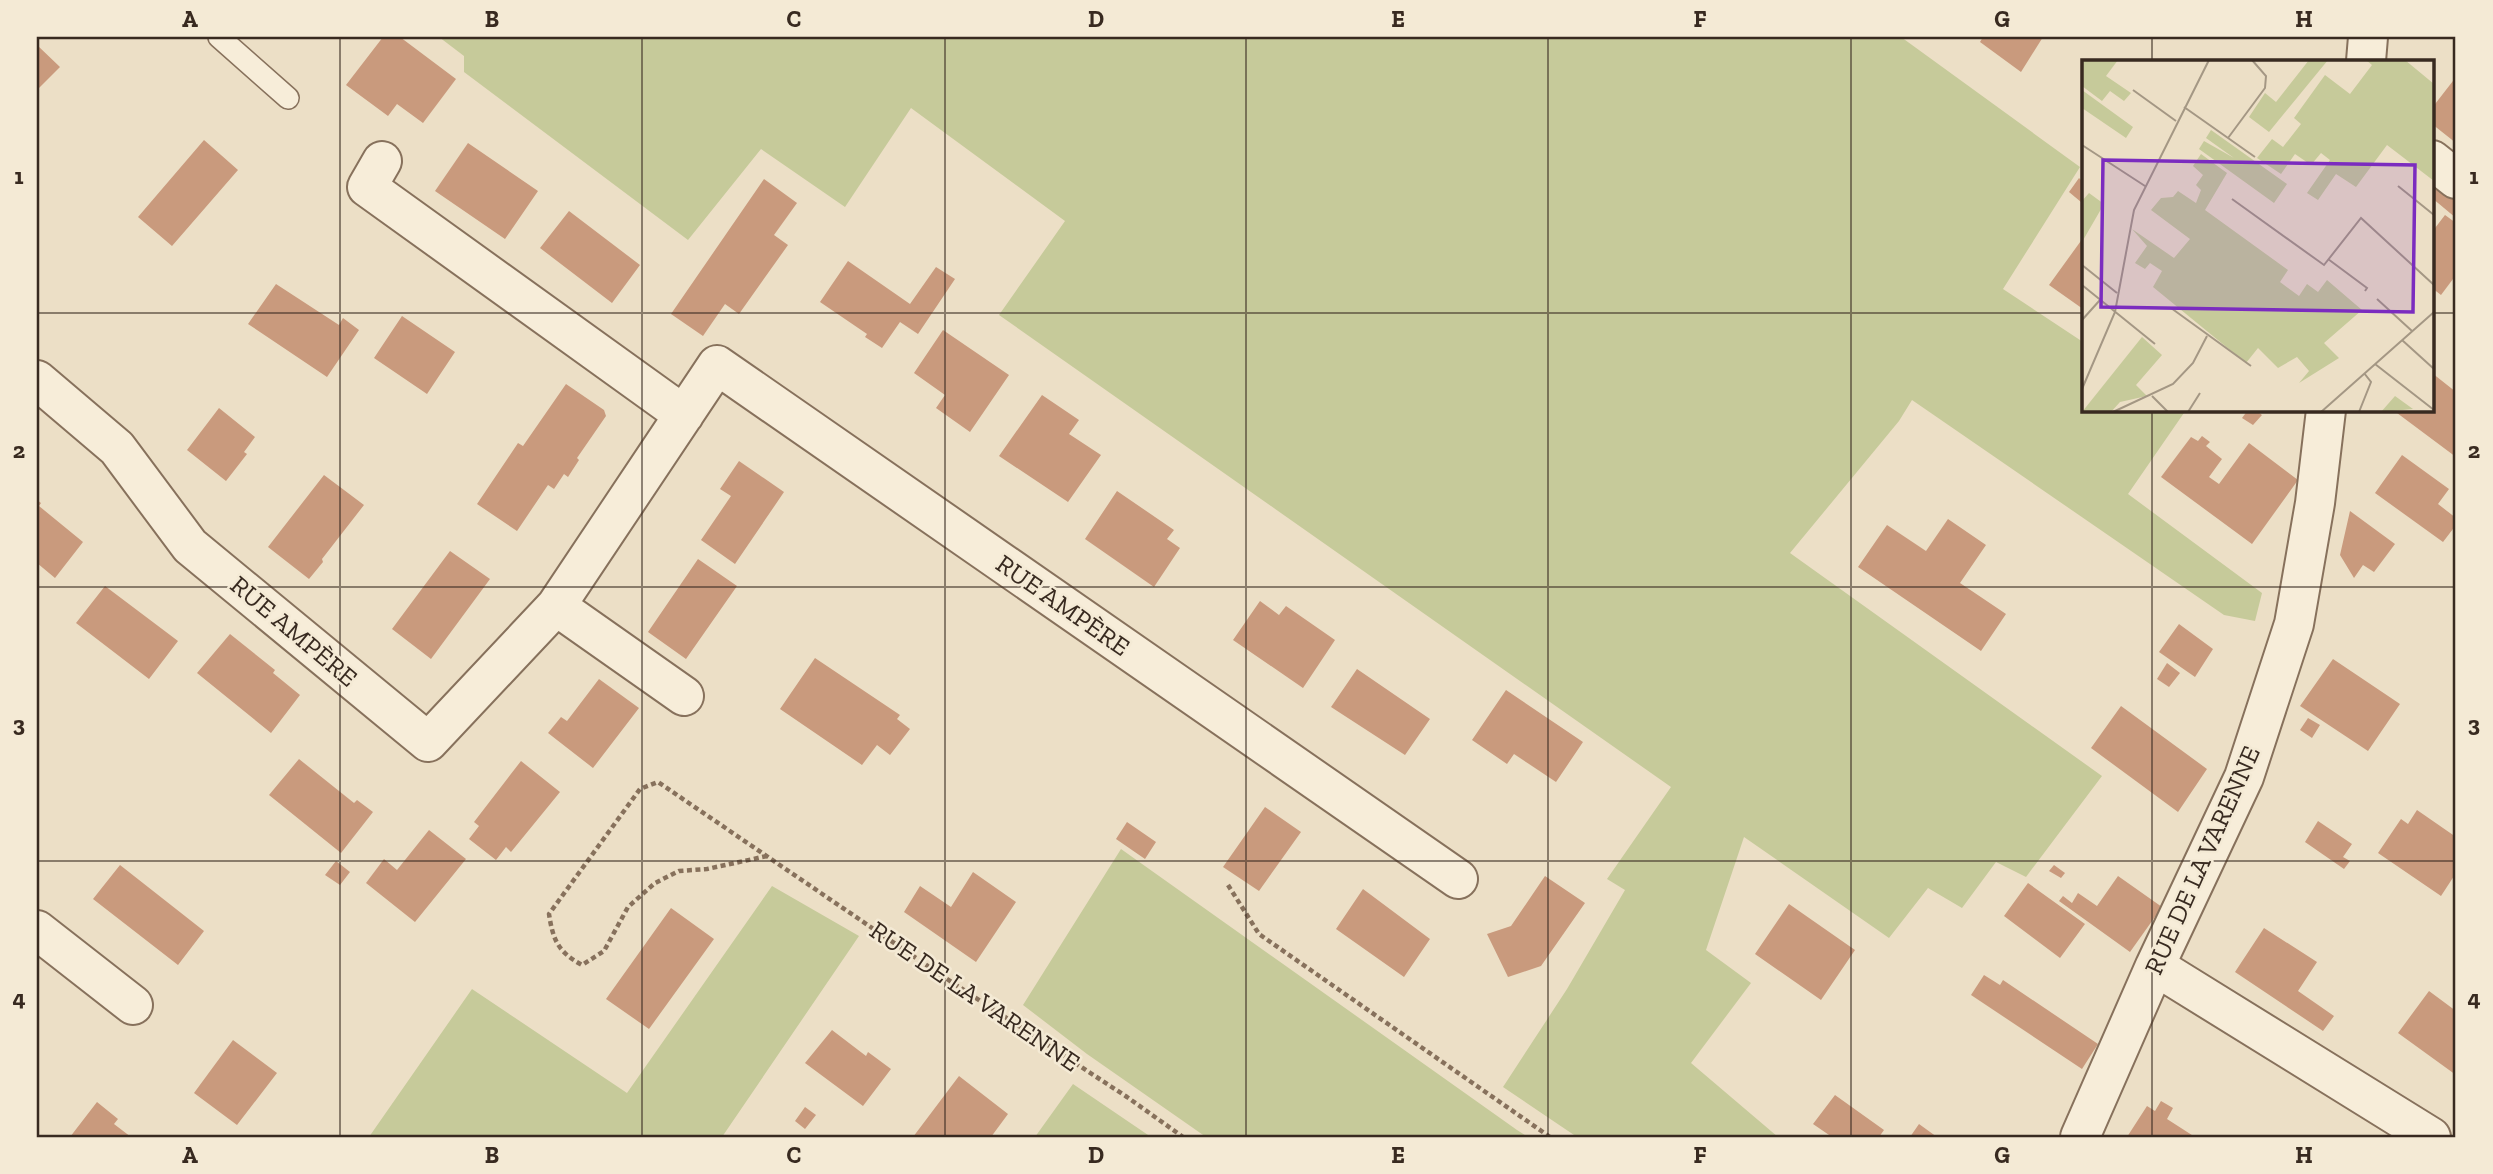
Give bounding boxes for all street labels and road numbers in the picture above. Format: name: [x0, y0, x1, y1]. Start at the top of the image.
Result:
street label: RUE AMPÈRE: [990, 547, 1136, 663]
street label: RUE AMPÈRE: [224, 569, 364, 693]
street label: RUE DE LA VARENNE: [2137, 741, 2267, 979]
street label: RUE DE LA VARENNE: [864, 914, 1086, 1078]

